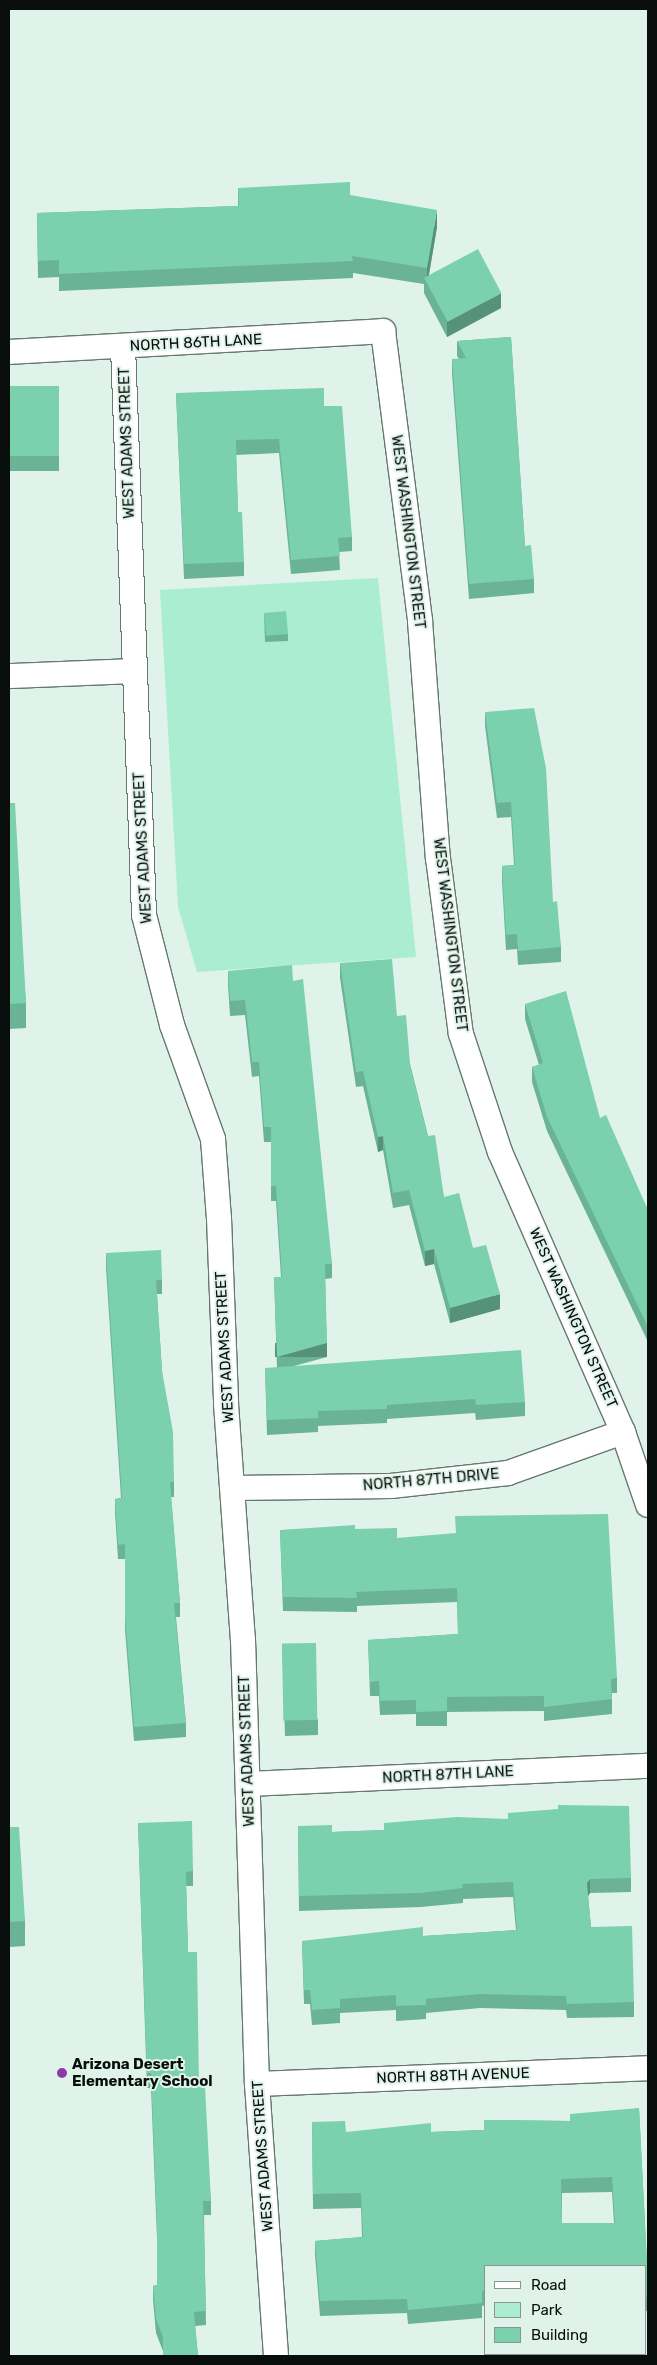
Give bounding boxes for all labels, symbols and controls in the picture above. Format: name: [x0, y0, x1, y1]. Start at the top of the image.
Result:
street label: NORTH 86TH LANE: [129, 331, 263, 355]
street label: WEST ADAMS STREET: [115, 367, 139, 519]
street label: WEST WASHINGTON STREET: [387, 434, 429, 630]
street label: WEST ADAMS STREET: [130, 771, 156, 925]
street label: WEST WASHINGTON STREET: [429, 837, 471, 1033]
street label: WEST WASHINGTON STREET: [525, 1225, 621, 1411]
street label: WEST ADAMS STREET: [212, 1270, 238, 1424]
street label: NORTH 87TH DRIVE: [362, 1465, 500, 1495]
street label: WEST ADAMS STREET: [235, 1675, 259, 1827]
street label: NORTH 87TH LANE: [382, 1763, 514, 1787]
place label: Arizona Desert Elementary School: [72, 2055, 213, 2090]
street label: NORTH 88TH AVENUE: [376, 2064, 530, 2088]
marker: Arizona Desert Elementary School: [56, 2067, 68, 2079]
street label: WEST ADAMS STREET: [249, 2079, 277, 2233]
legend: [484, 2265, 647, 2355]
text: Road: [531, 2276, 567, 2294]
text: Park: [531, 2301, 562, 2319]
text: Building: [531, 2326, 588, 2344]

